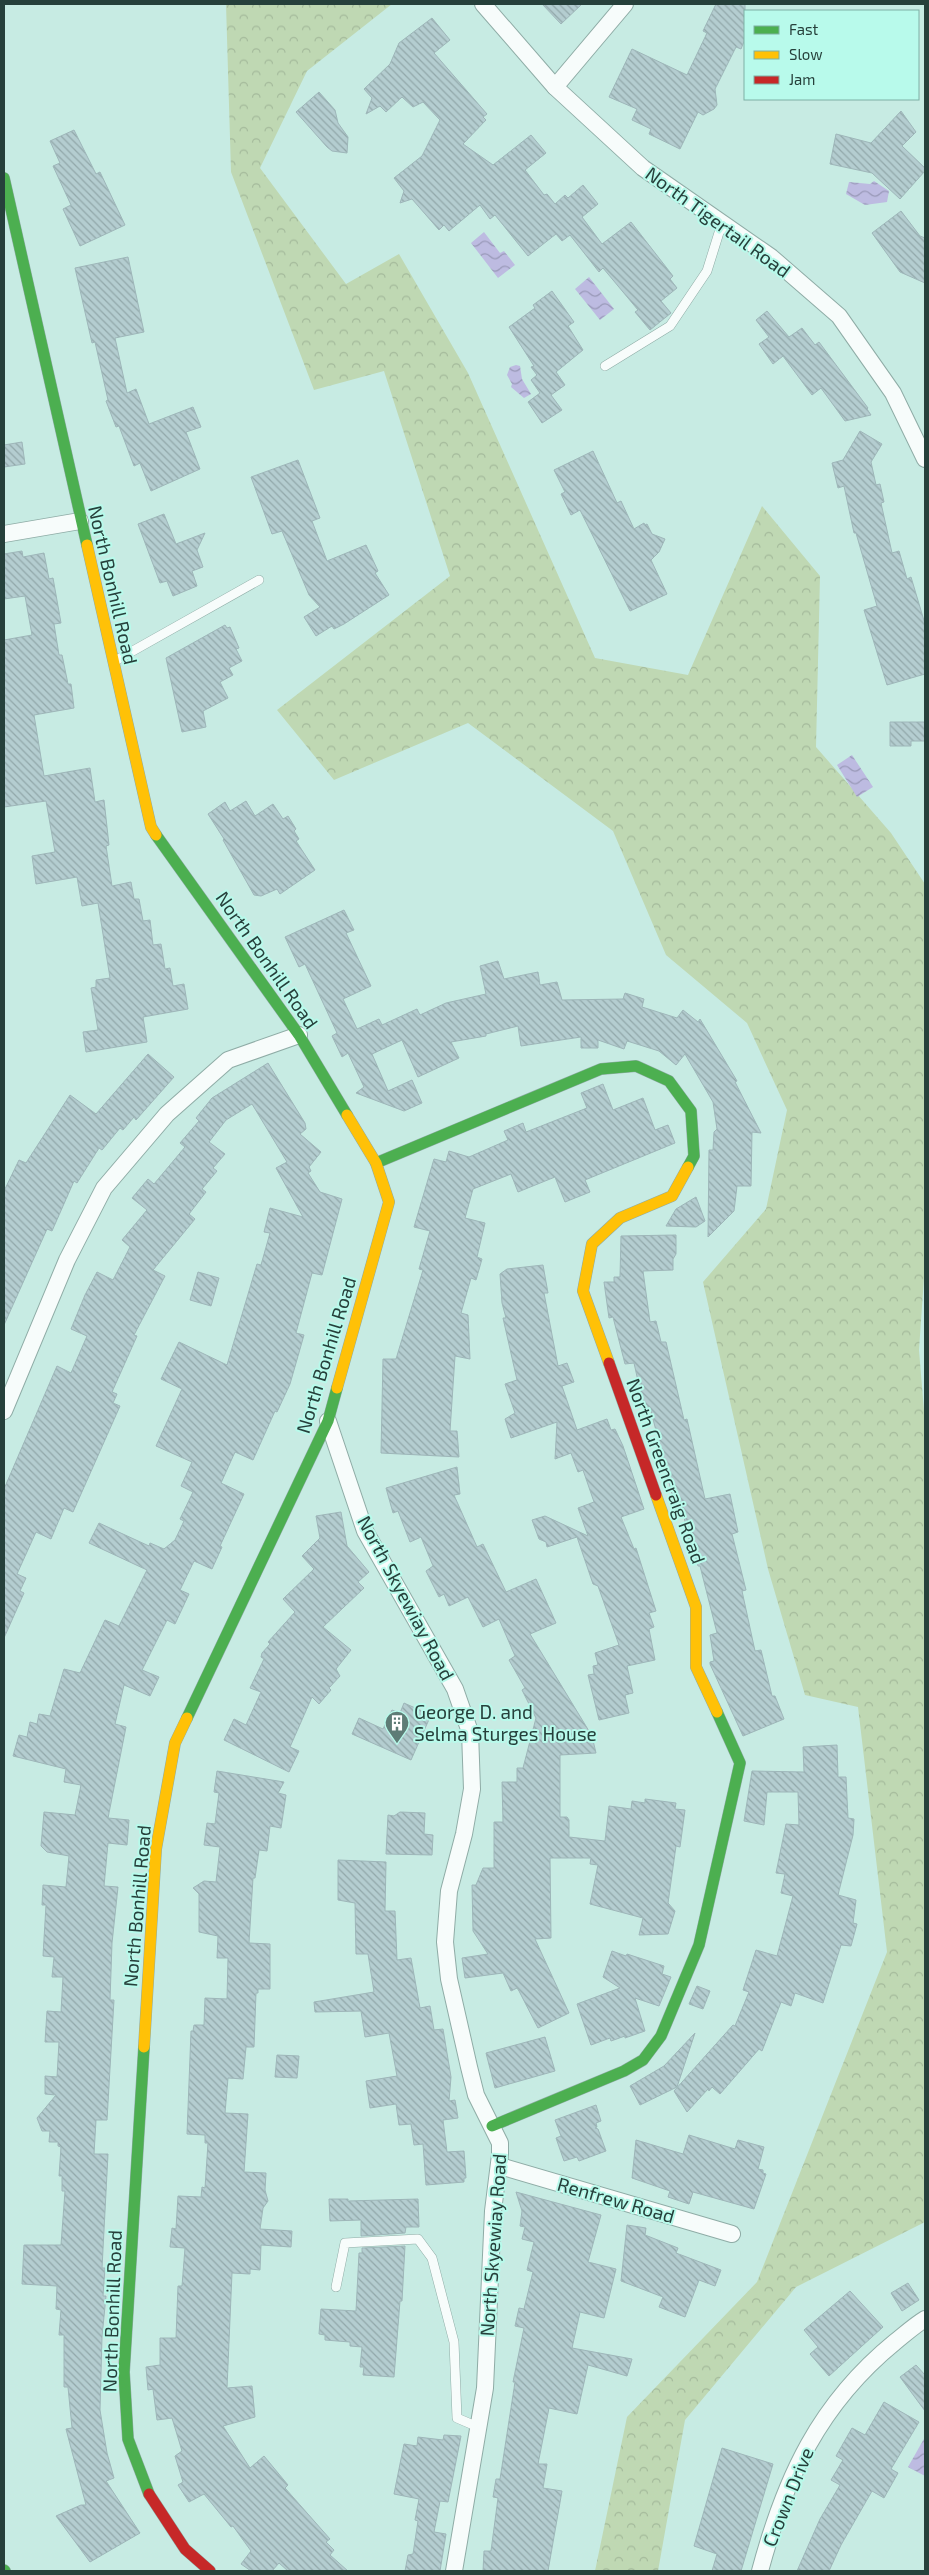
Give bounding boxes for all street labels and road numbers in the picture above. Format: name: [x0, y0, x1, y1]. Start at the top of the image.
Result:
street label: North Tigertail Road: [641, 161, 795, 282]
street label: North Bonhill Road: [84, 503, 143, 667]
street label: North Bonhill Road: [211, 887, 323, 1033]
street label: North Bonhill Road: [291, 1274, 360, 1436]
street label: North Greencraig Road: [622, 1375, 711, 1567]
street label: North Skyewiay Road: [353, 1511, 460, 1684]
street label: North Bonhill Road: [118, 1824, 155, 1988]
street label: North Skyewiay Road: [475, 2153, 510, 2337]
street label: Renfrew Road: [555, 2172, 677, 2227]
street label: North Bonhill Road: [97, 2229, 126, 2393]
street label: Crown Drive: [757, 2444, 818, 2550]

